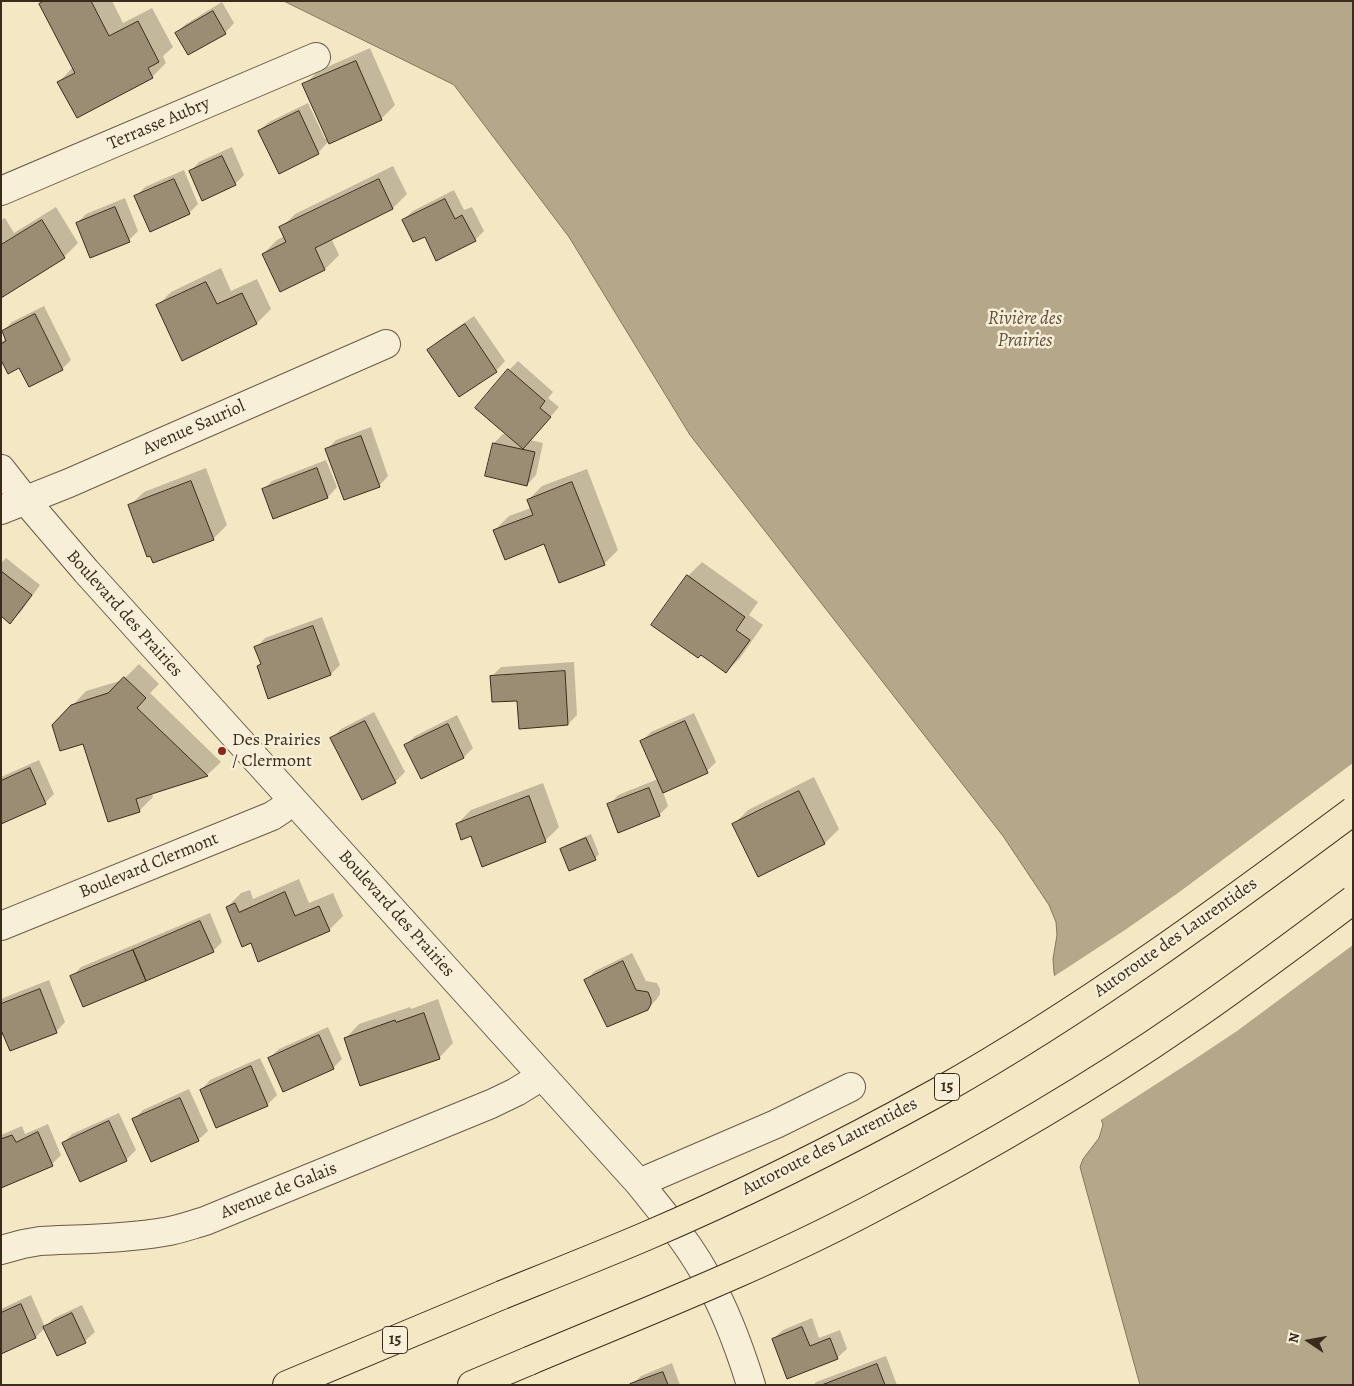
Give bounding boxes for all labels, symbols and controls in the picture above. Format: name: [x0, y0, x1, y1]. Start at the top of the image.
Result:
street label: Terrasse Aubry: [105, 93, 213, 155]
water label: Rivière des Prairies: [988, 308, 1062, 352]
street label: Avenue Sauriol: [139, 396, 249, 460]
street label: Boulevard des Prairies: [61, 546, 187, 682]
place label: Des Prairies / Clermont: [232, 730, 321, 772]
marker: Des Prairies / Clermont: [216, 745, 228, 757]
street label: Boulevard Clermont: [76, 828, 222, 904]
street label: Boulevard des Prairies: [333, 846, 459, 982]
street label: Autoroute des Laurentides: [1090, 873, 1262, 1003]
road number: 15: [934, 1074, 960, 1100]
street label: Autoroute des Laurentides: [739, 1093, 921, 1201]
street label: Avenue de Galais: [218, 1158, 340, 1224]
north arrow: [1284, 1316, 1334, 1366]
road number: 15: [382, 1326, 408, 1354]
text: N: [1283, 1331, 1304, 1345]

